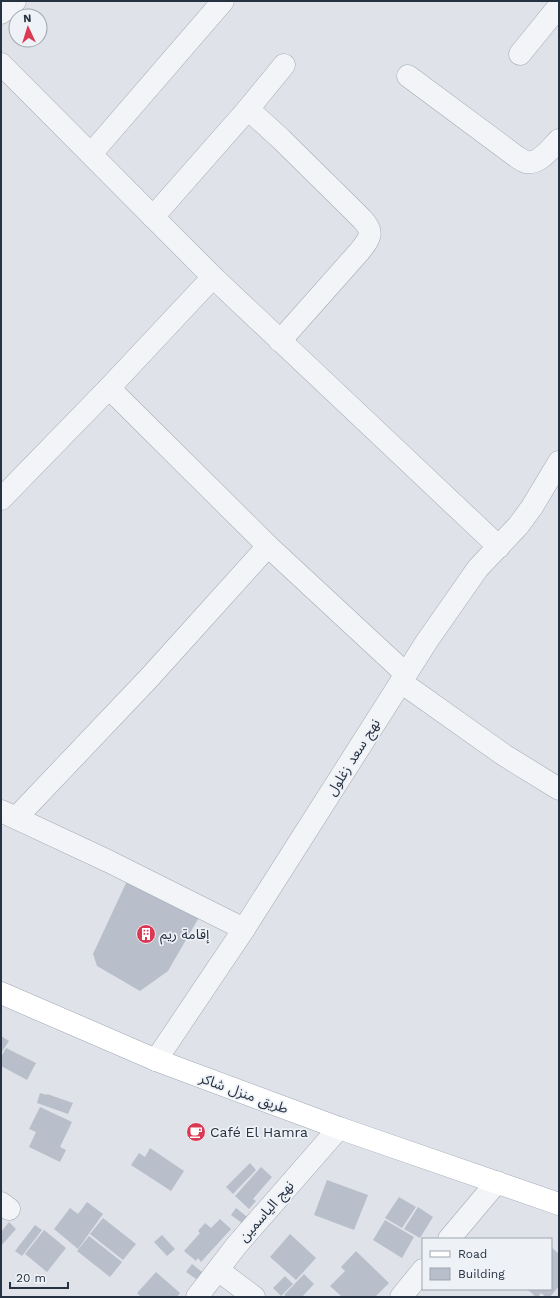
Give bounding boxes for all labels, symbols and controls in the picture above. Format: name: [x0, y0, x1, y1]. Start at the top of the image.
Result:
north arrow: [8, 8, 48, 48]
text: N: [23, 12, 32, 25]
street label: نهج سعد زغلول: [323, 715, 386, 800]
building icon: إقامة ريم: [135, 923, 157, 945]
place label: إقامة ريم: [160, 926, 210, 945]
street label: طريق منزل شاكر: [196, 1069, 291, 1118]
cafe icon: Café El Hamra: [185, 1121, 207, 1143]
place label: Café El Hamra: [210, 1124, 308, 1140]
street label: نهج الياسمين: [235, 1177, 299, 1247]
legend: [422, 1238, 552, 1290]
text: Road: [458, 1247, 487, 1261]
scale bar: [10, 1264, 68, 1290]
text: Building: [458, 1267, 505, 1281]
text: 20 m: [16, 1271, 46, 1285]

